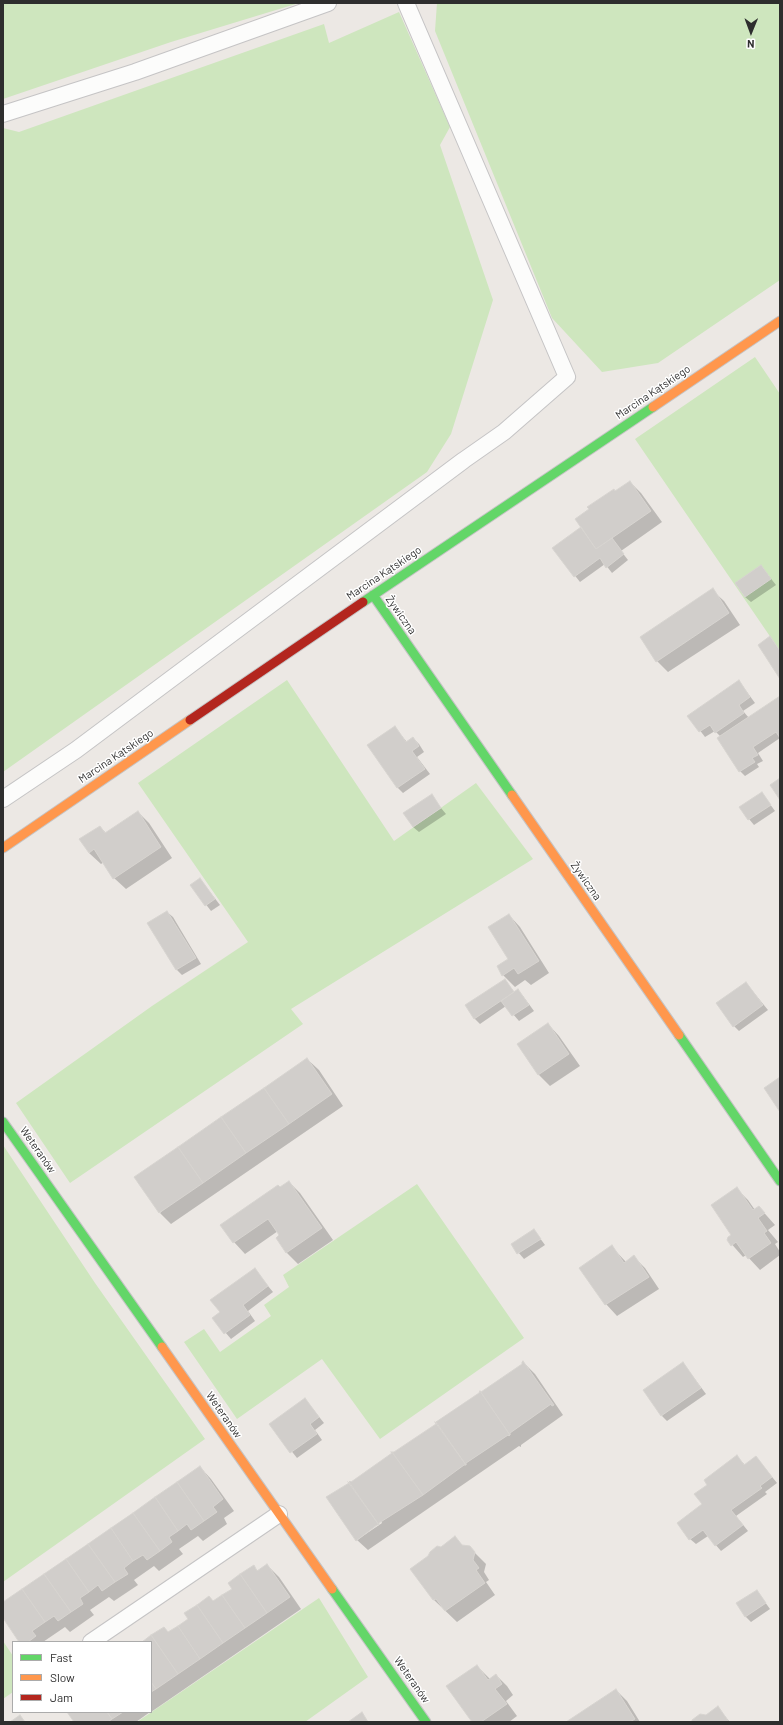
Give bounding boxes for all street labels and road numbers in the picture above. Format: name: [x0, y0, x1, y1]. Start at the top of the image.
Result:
street label: Marcina Kątskiego: [613, 362, 693, 422]
street label: Marcina Kątskiego: [344, 543, 424, 603]
street label: Żywiczna: [383, 593, 419, 637]
street label: Marcina Kątskiego: [76, 726, 156, 786]
street label: Żywiczna: [568, 859, 604, 903]
street label: Weteranów: [17, 1124, 59, 1176]
street label: Weteranów: [203, 1389, 245, 1441]
street label: Weteranów: [391, 1654, 433, 1706]

